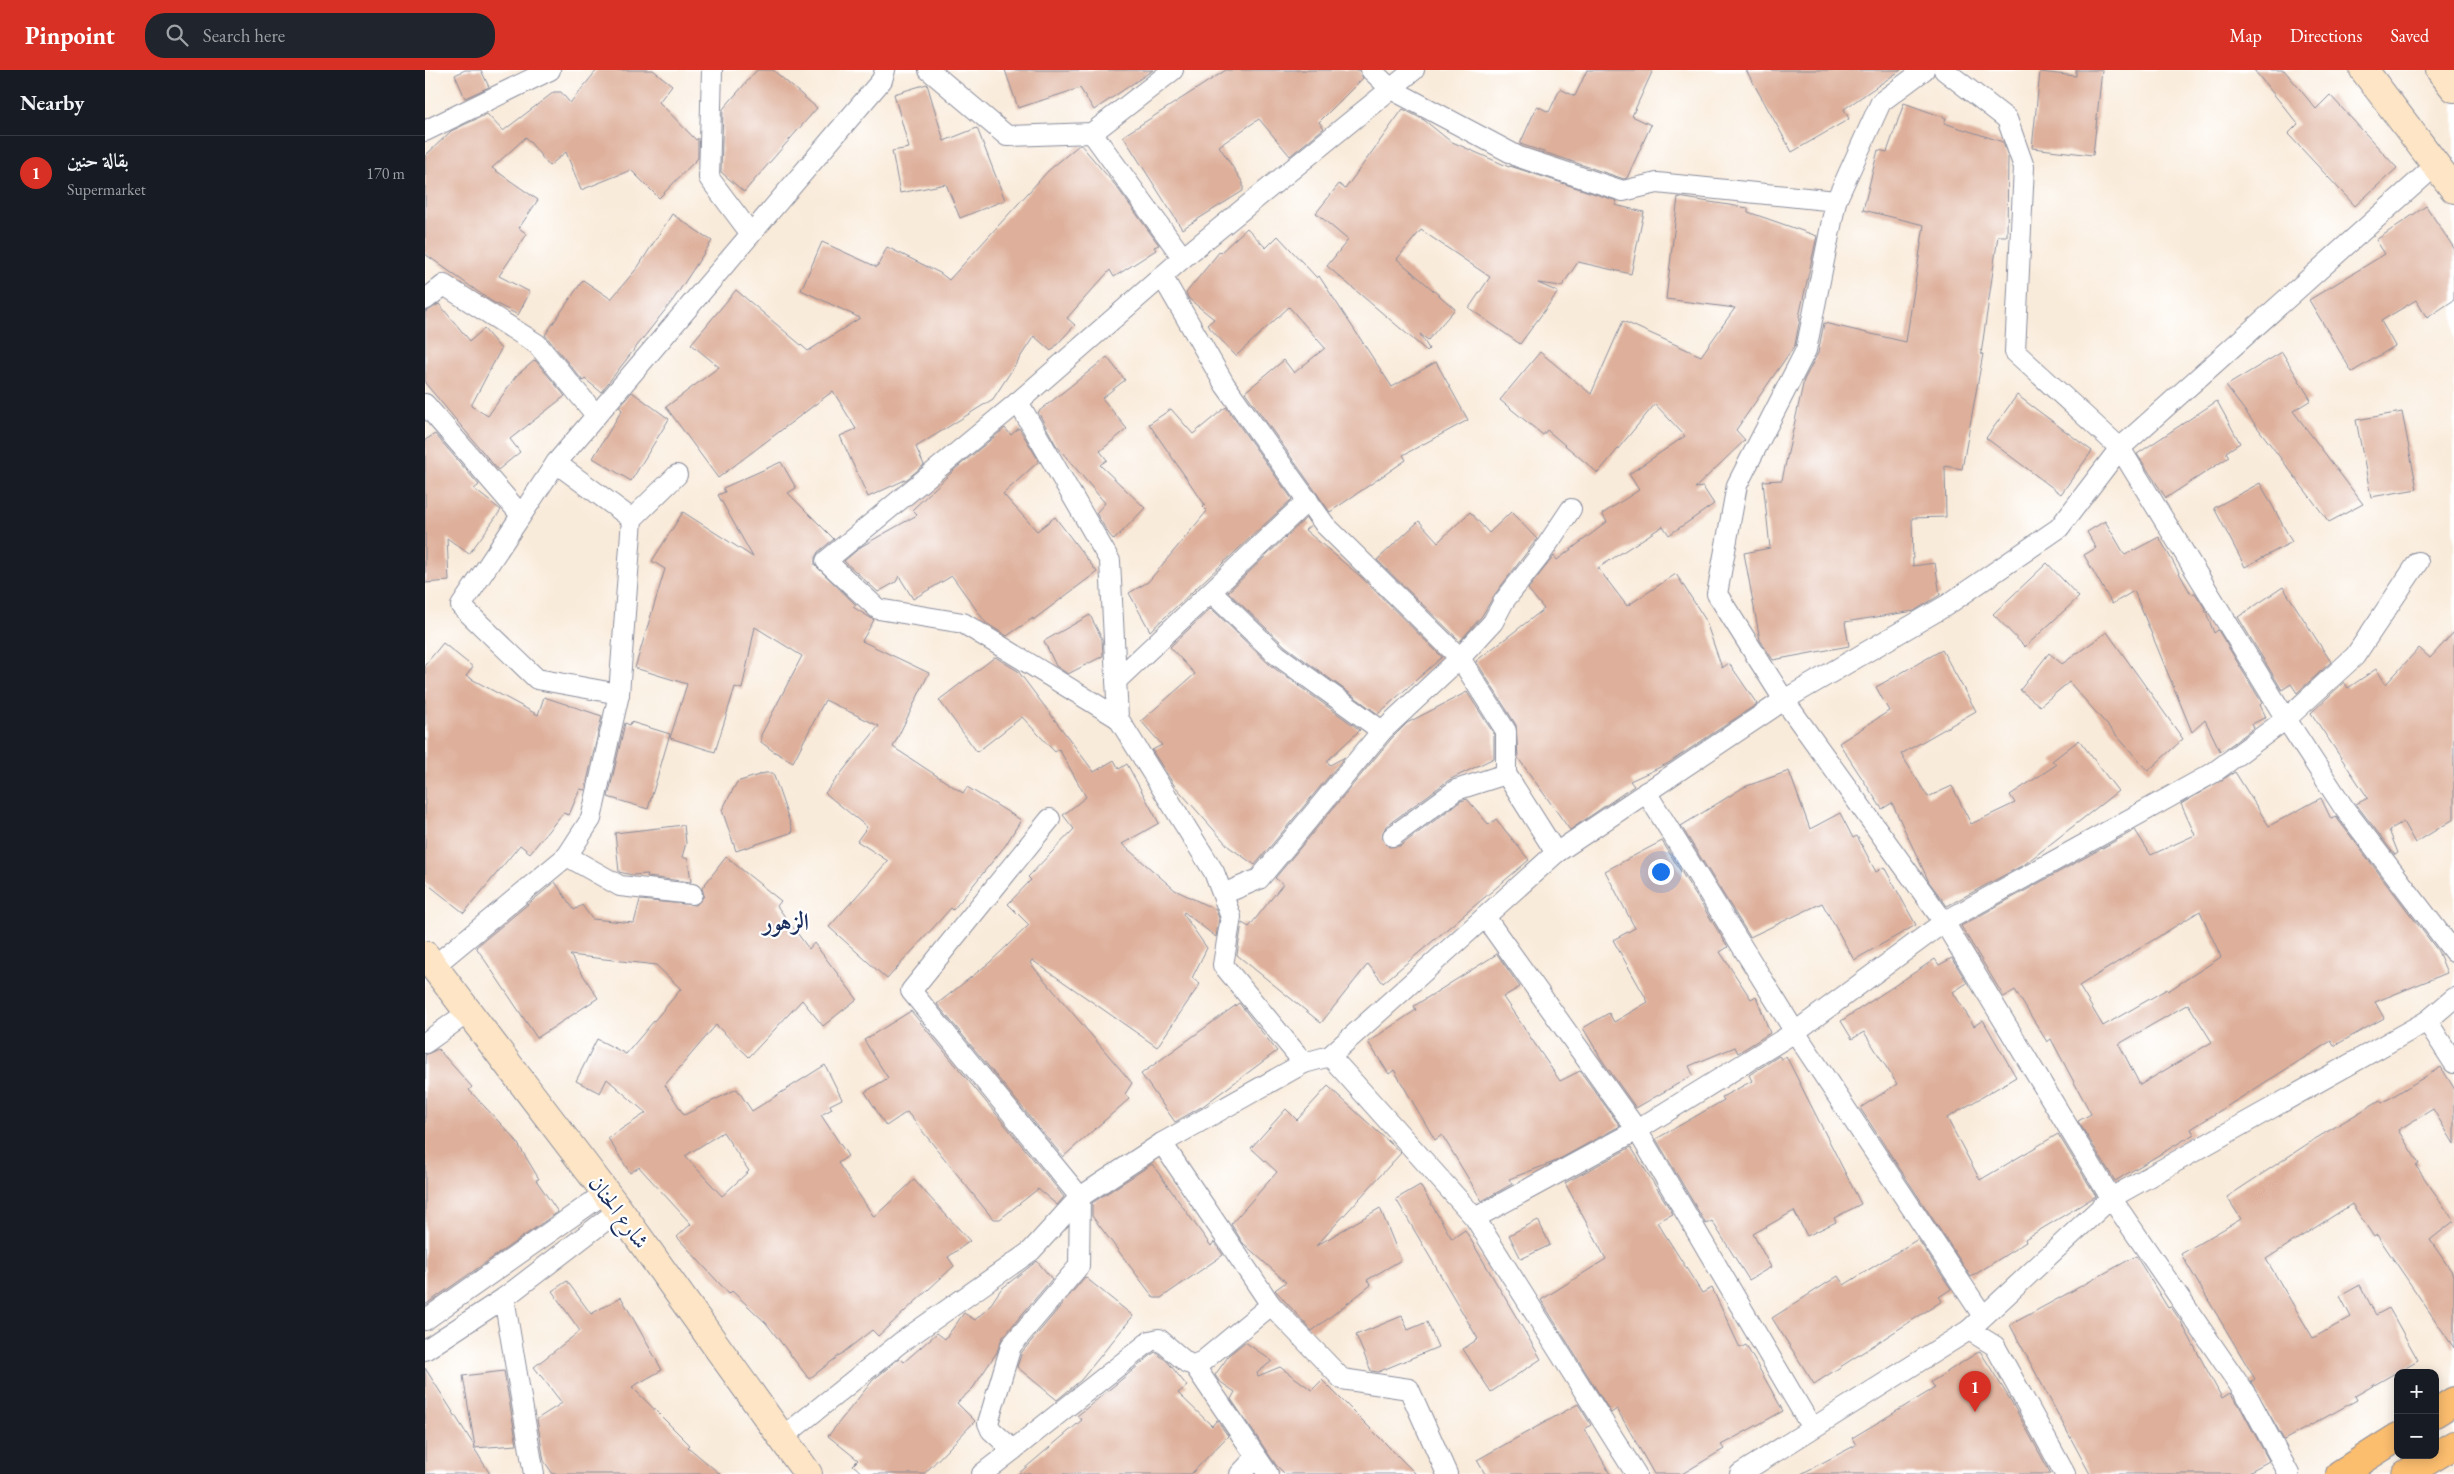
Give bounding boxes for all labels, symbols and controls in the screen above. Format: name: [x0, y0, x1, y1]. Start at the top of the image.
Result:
search box: [145, 13, 495, 58]
text: Pinpoint: [25, 20, 115, 51]
icon: search: [163, 21, 191, 49]
text: Search here: [203, 23, 285, 48]
text: Map: [2230, 24, 2262, 47]
text: Directions: [2290, 24, 2362, 47]
text: Saved: [2390, 24, 2429, 47]
text: Nearby: [20, 89, 84, 116]
text: بقالة حنين: [67, 148, 129, 173]
text: 1: [32, 163, 40, 184]
text: 170 m: [366, 163, 405, 184]
text: Supermarket: [67, 179, 146, 200]
your location: [1648, 859, 1674, 885]
district label: الزهور: [760, 906, 809, 937]
street label: شارع الحنان: [579, 1170, 656, 1257]
map controls: [2394, 1369, 2439, 1459]
button: +: [2394, 1369, 2439, 1414]
pin: 1: [1959, 1371, 1991, 1412]
button: −: [2394, 1414, 2439, 1459]

